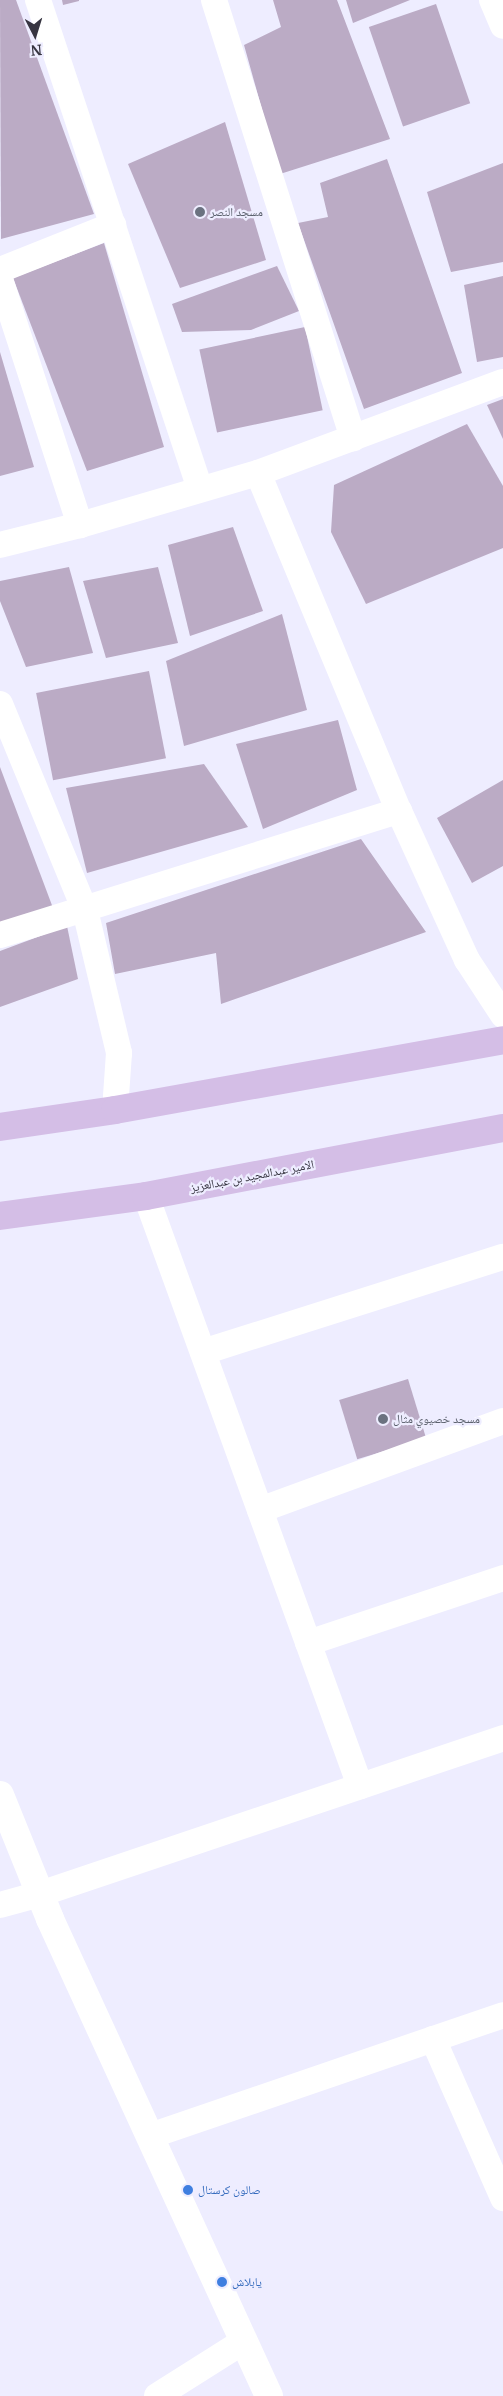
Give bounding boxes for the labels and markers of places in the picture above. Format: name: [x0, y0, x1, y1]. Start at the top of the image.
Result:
place label: مسجد النصر: [210, 205, 263, 219]
marker: مسجد النصر: [194, 206, 206, 218]
place label: مسجد خصيوي مثال: [393, 1412, 480, 1426]
marker: مسجد خصيوي مثال: [377, 1413, 389, 1425]
place label: صالون كرستال: [198, 2183, 261, 2197]
marker: صالون كرستال: [182, 2184, 194, 2196]
place label: يابلاش: [232, 2275, 262, 2289]
marker: يابلاش: [216, 2276, 228, 2288]

